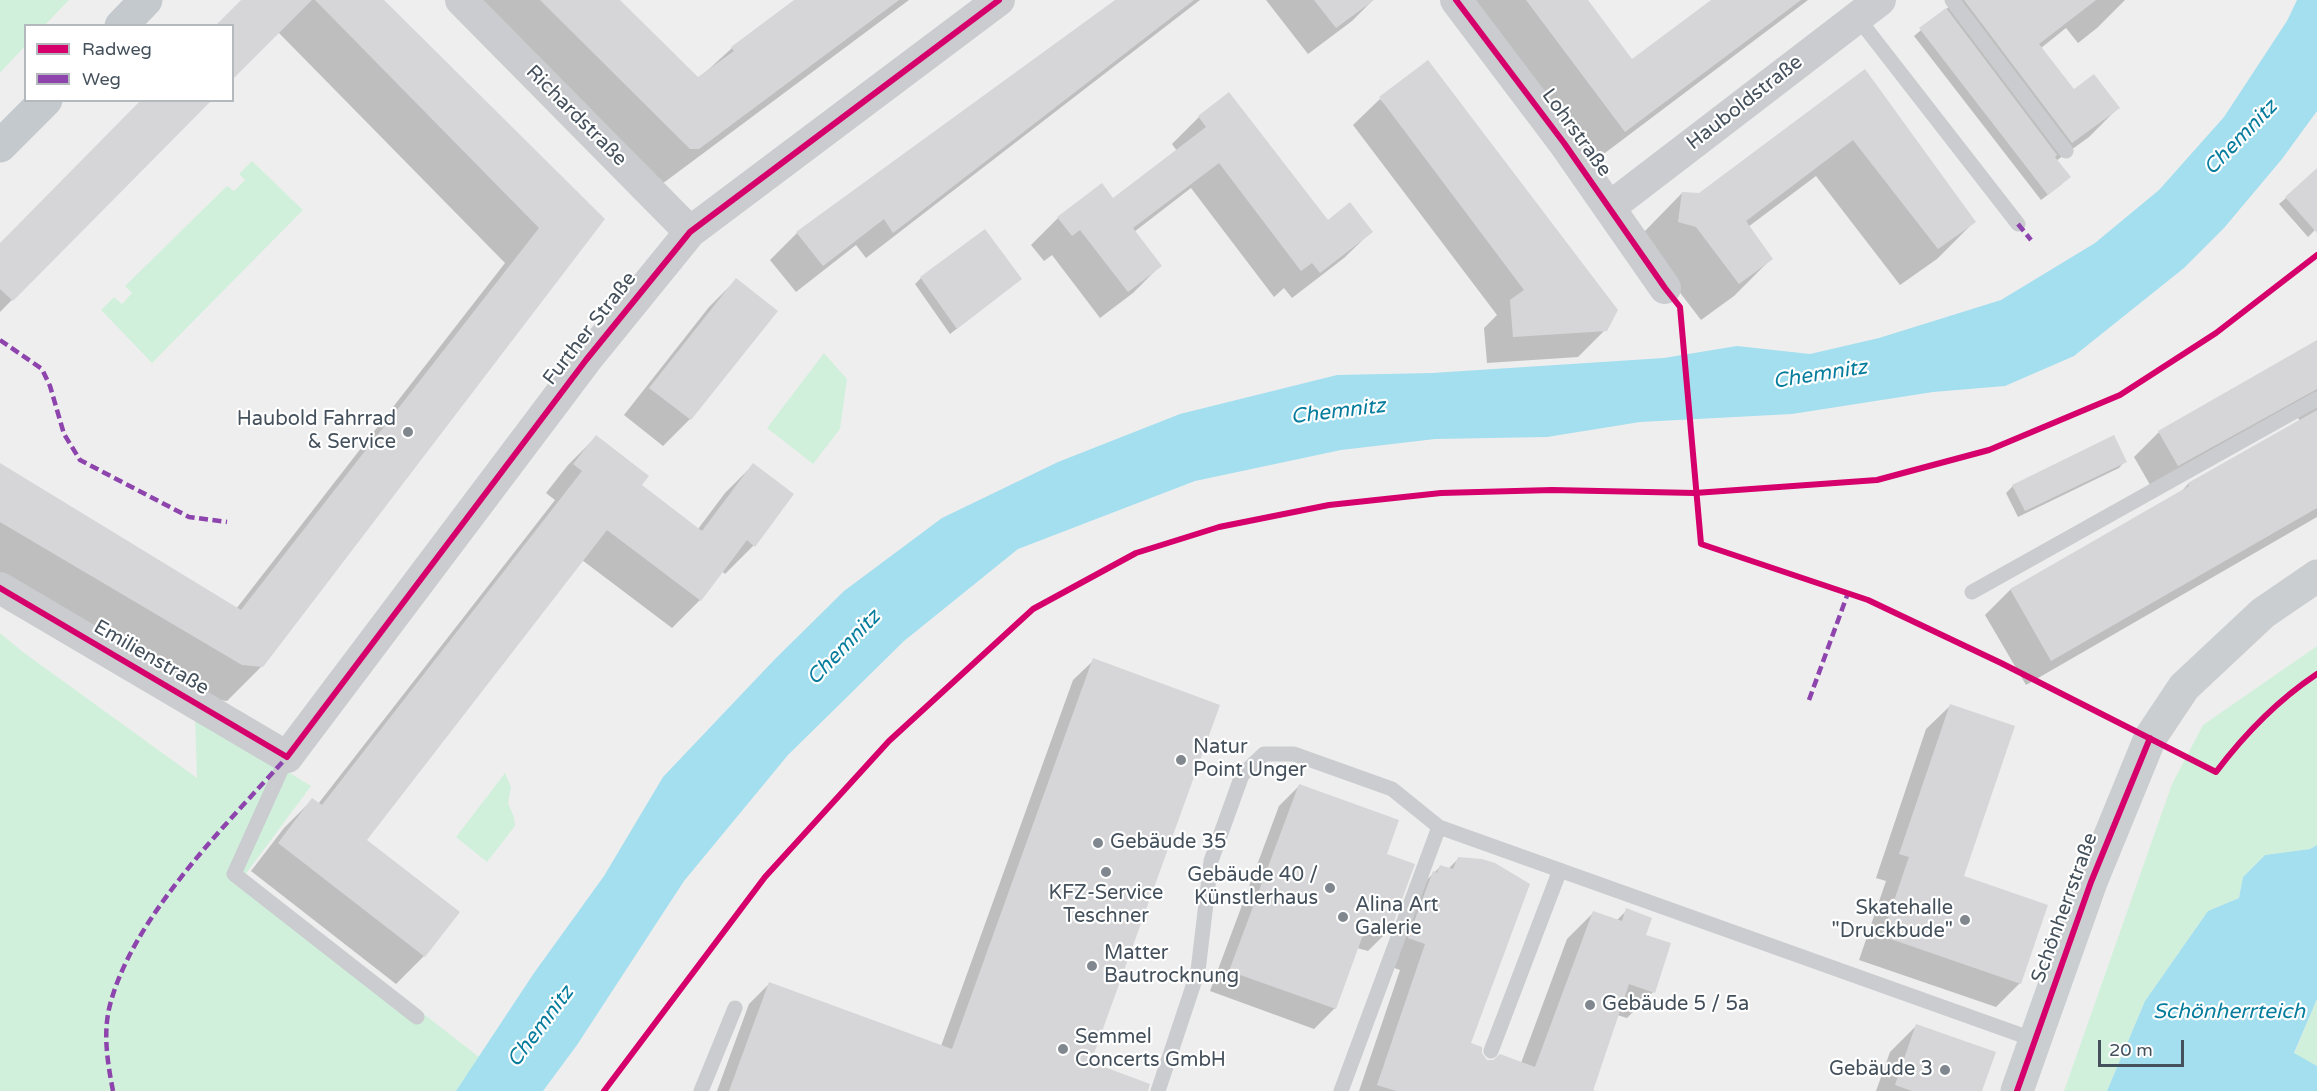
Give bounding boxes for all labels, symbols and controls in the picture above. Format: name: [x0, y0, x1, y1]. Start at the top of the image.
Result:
legend: [24, 24, 234, 102]
text: Radweg: [82, 38, 152, 60]
street label: Hauboldstraße: [1682, 50, 1808, 156]
street label: Richardstraße: [521, 61, 631, 171]
text: Weg: [82, 68, 121, 90]
street label: Lohrstraße: [1536, 84, 1616, 182]
water label: Chemnitz: [2199, 95, 2283, 181]
street label: Further Straße: [538, 268, 642, 390]
water label: Chemnitz: [1771, 355, 1869, 395]
water label: Chemnitz: [1289, 394, 1387, 430]
place label: Haubold Fahrrad & Service: [237, 408, 396, 455]
marker: Haubold Fahrrad & Service: [401, 425, 415, 439]
water label: Chemnitz: [802, 605, 886, 691]
street label: Emilienstraße: [89, 615, 213, 701]
place label: Natur Point Unger: [1193, 736, 1307, 783]
marker: Natur Point Unger: [1174, 753, 1188, 767]
street label: Schönherrstraße: [2027, 830, 2103, 986]
place label: Gebäude 35: [1110, 831, 1227, 855]
marker: Gebäude 35: [1091, 836, 1105, 850]
place label: Gebäude 40 / Künstlerhaus: [1187, 864, 1318, 911]
marker: KFZ-Service Teschner: [1099, 865, 1113, 879]
marker: Gebäude 40 / Künstlerhaus: [1323, 881, 1337, 895]
place label: KFZ-Service Teschner: [1049, 882, 1163, 929]
place label: Alina Art Galerie: [1355, 894, 1438, 941]
place label: Skatehalle "Druckbude": [1832, 897, 1953, 944]
marker: Alina Art Galerie: [1336, 910, 1350, 924]
marker: Skatehalle "Druckbude": [1958, 913, 1972, 927]
place label: Matter Bautrocknung: [1104, 942, 1239, 989]
marker: Matter Bautrocknung: [1085, 959, 1099, 973]
water label: Chemnitz: [502, 981, 580, 1073]
place label: Gebäude 5 / 5a: [1602, 993, 1749, 1017]
marker: Gebäude 5 / 5a: [1583, 998, 1597, 1012]
water label: Schönherrteich: [2153, 999, 2305, 1025]
place label: Semmel Concerts GmbH: [1075, 1026, 1226, 1073]
scale bar: [2101, 1028, 2186, 1066]
text: 20 m: [2109, 1039, 2153, 1061]
marker: Semmel Concerts GmbH: [1056, 1042, 1070, 1056]
place label: Gebäude 3: [1829, 1058, 1933, 1082]
marker: Gebäude 3: [1938, 1063, 1952, 1077]

